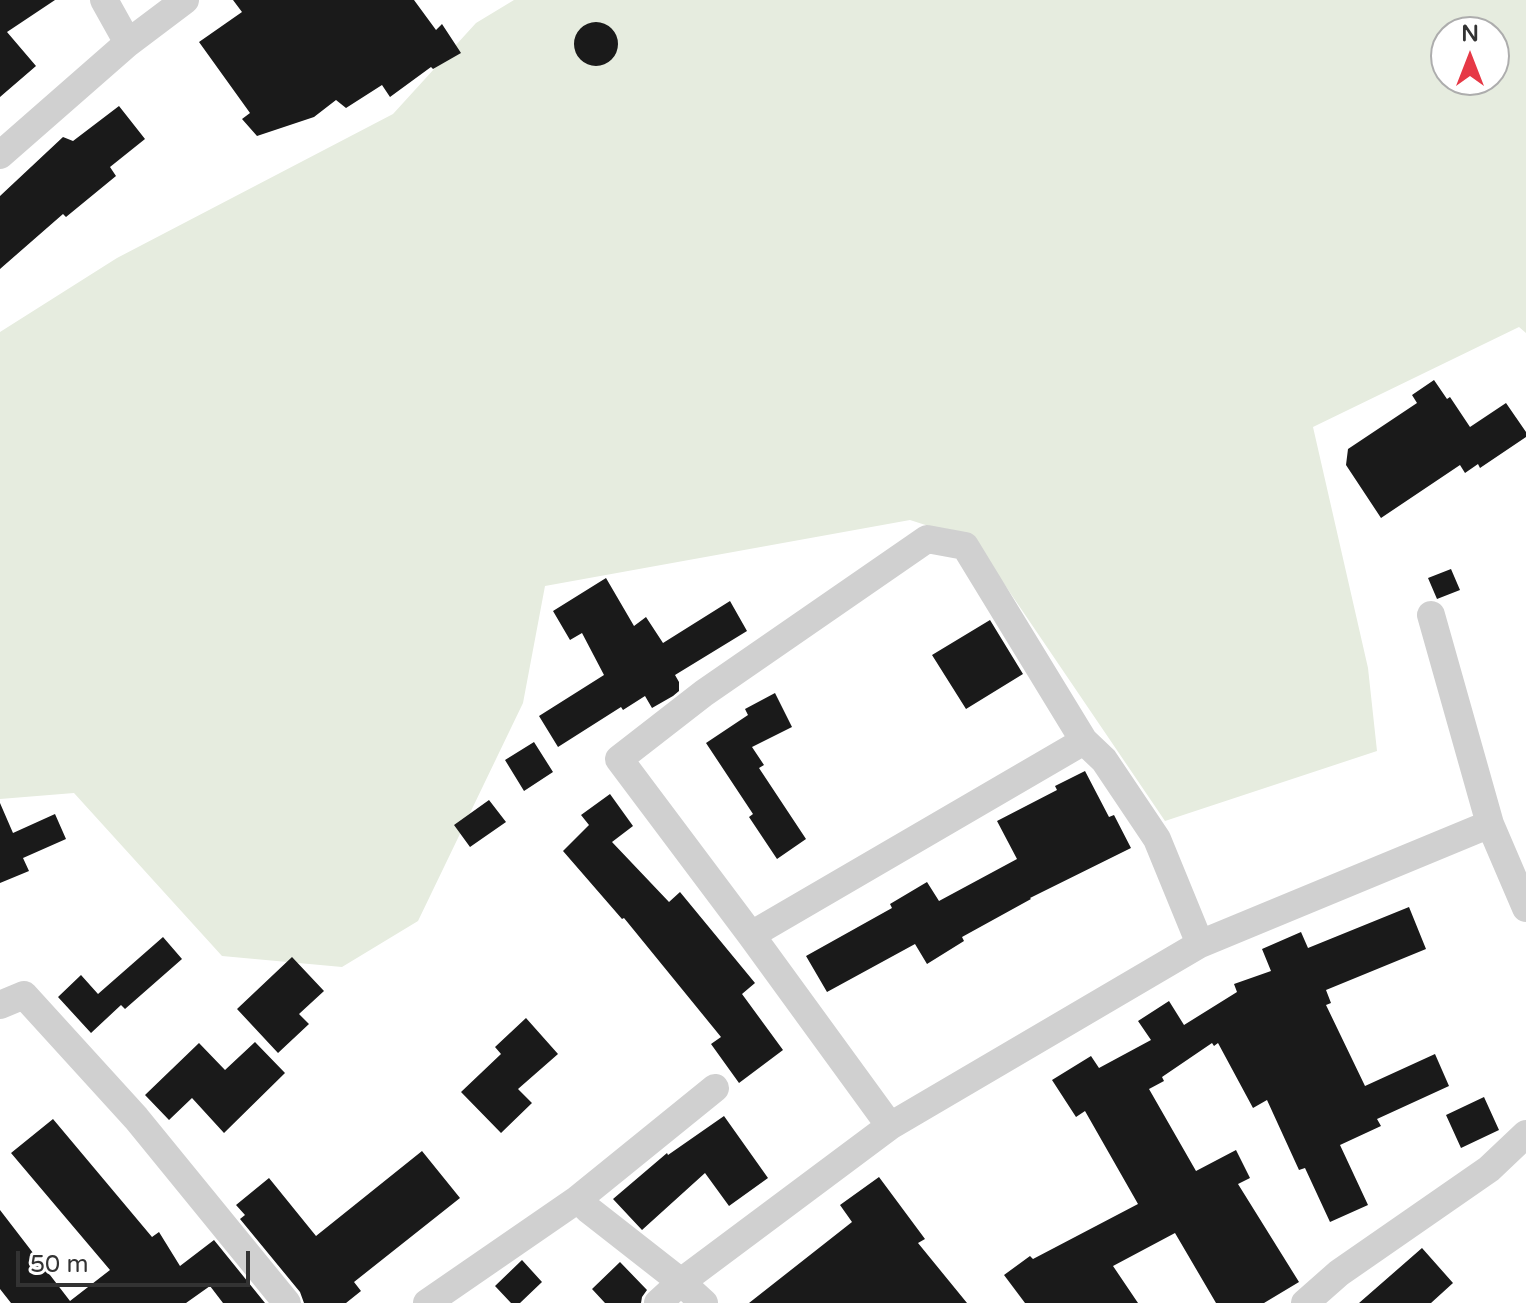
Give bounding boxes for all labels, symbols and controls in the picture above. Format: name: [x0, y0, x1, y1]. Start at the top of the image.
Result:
north arrow: [1430, 16, 1510, 96]
text: N: [1461, 21, 1479, 47]
scale bar: [20, 1235, 254, 1285]
text: 50 m: [30, 1250, 88, 1279]

